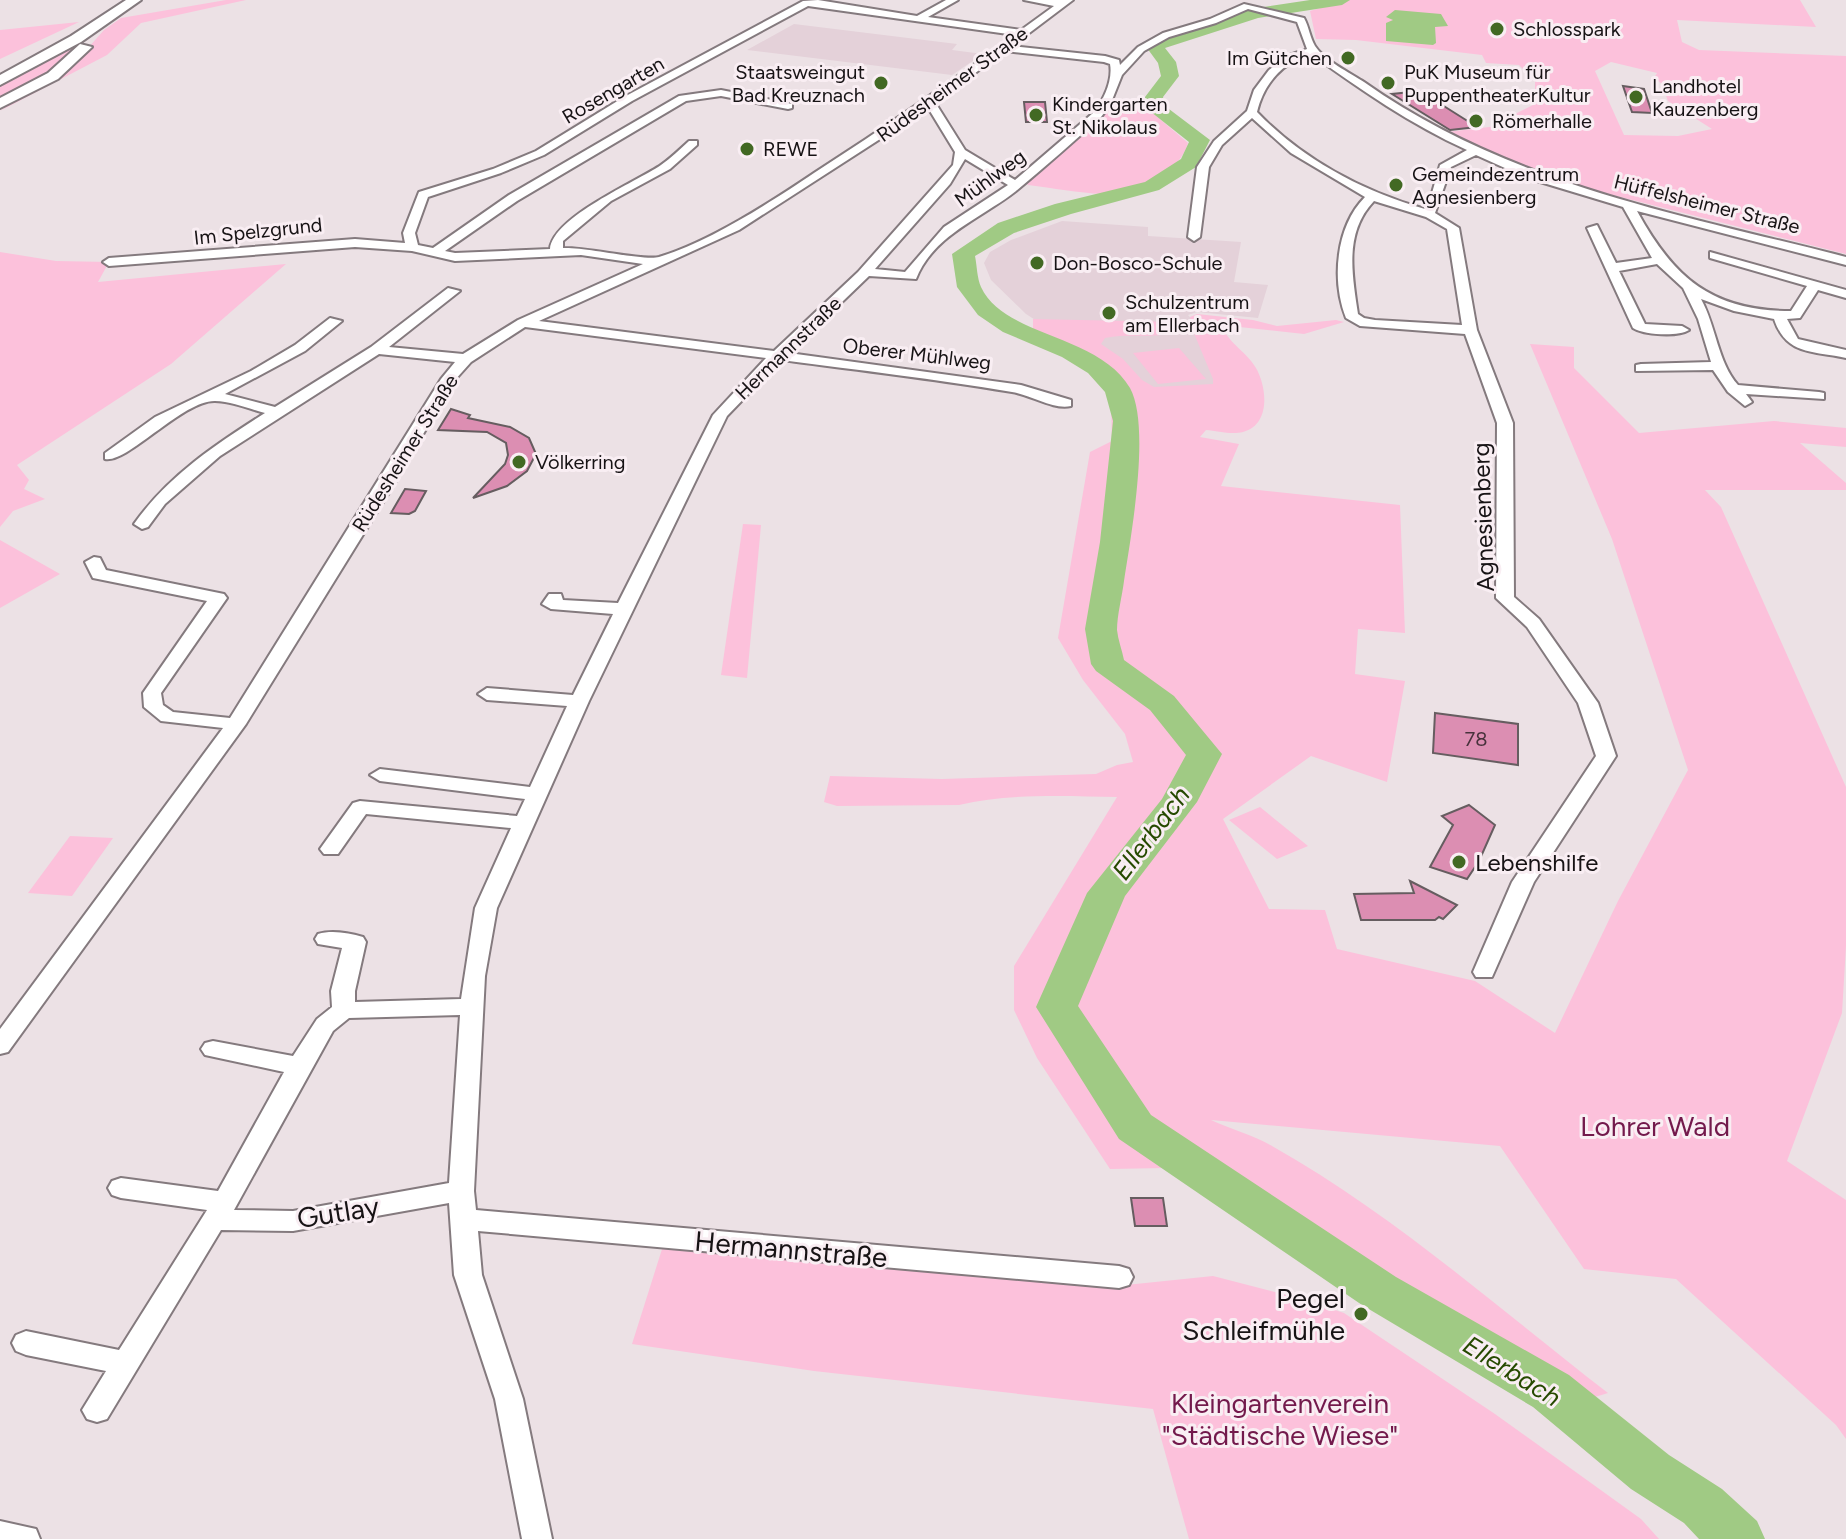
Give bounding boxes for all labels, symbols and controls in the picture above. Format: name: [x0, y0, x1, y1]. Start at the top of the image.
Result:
place label: Schlosspark: [1513, 17, 1621, 41]
marker: Schlosspark: [1488, 20, 1506, 38]
street label: Rüdesheimer Straße: [872, 21, 1032, 147]
place label: Im Gütchen: [1227, 46, 1332, 70]
marker: Im Gütchen: [1339, 49, 1357, 67]
street label: Rosengarten: [558, 51, 668, 129]
place label: Staatsweingut Bad Kreuznach: [732, 60, 865, 107]
place label: PuK Museum für PuppentheaterKultur: [1404, 60, 1591, 107]
marker: Staatsweingut Bad Kreuznach: [872, 74, 890, 92]
marker: PuK Museum für PuppentheaterKultur: [1379, 74, 1397, 92]
place label: Landhotel Kauzenberg: [1652, 74, 1758, 121]
marker: Landhotel Kauzenberg: [1627, 88, 1645, 106]
place label: Kindergarten St. Nikolaus: [1052, 92, 1168, 139]
marker: Kindergarten St. Nikolaus: [1027, 106, 1045, 124]
place label: Römerhalle: [1492, 109, 1592, 133]
marker: Römerhalle: [1467, 112, 1485, 130]
place label: REWE: [763, 137, 818, 161]
marker: REWE: [738, 140, 756, 158]
street label: Mühlweg: [950, 144, 1030, 212]
place label: Gemeindezentrum Agnesienberg: [1412, 162, 1579, 209]
street label: Hüffelsheimer Straße: [1611, 169, 1803, 239]
marker: Gemeindezentrum Agnesienberg: [1387, 176, 1405, 194]
street label: Im Spelzgrund: [193, 212, 323, 250]
place label: Don-Bosco-Schule: [1053, 251, 1223, 275]
marker: Don-Bosco-Schule: [1028, 254, 1046, 272]
place label: Schulzentrum am Ellerbach: [1125, 290, 1249, 337]
street label: Hermannstraße: [730, 291, 846, 405]
marker: Schulzentrum am Ellerbach: [1100, 304, 1118, 322]
street label: Oberer Mühlweg: [841, 333, 993, 375]
street label: Rüdesheimer Straße: [347, 370, 463, 536]
street label: Agnesienberg: [1466, 442, 1500, 592]
place label: Völkerring: [535, 450, 626, 474]
marker: Völkerring: [510, 453, 528, 471]
house number: 78: [1464, 727, 1488, 751]
water label: Ellerbach: [1105, 780, 1197, 886]
place label: Lebenshilfe: [1475, 848, 1598, 877]
marker: Lebenshilfe: [1450, 853, 1468, 871]
park label: Lohrer Wald: [1580, 1109, 1730, 1143]
street label: Gutlay: [295, 1189, 382, 1235]
street label: Hermannstraße: [693, 1224, 889, 1274]
place label: Pegel Schleifmühle: [1182, 1281, 1345, 1347]
marker: Pegel Schleifmühle: [1352, 1305, 1370, 1323]
water label: Ellerbach: [1457, 1329, 1567, 1413]
park label: Kleingartenverein "Städtische Wiese": [1162, 1386, 1398, 1452]

